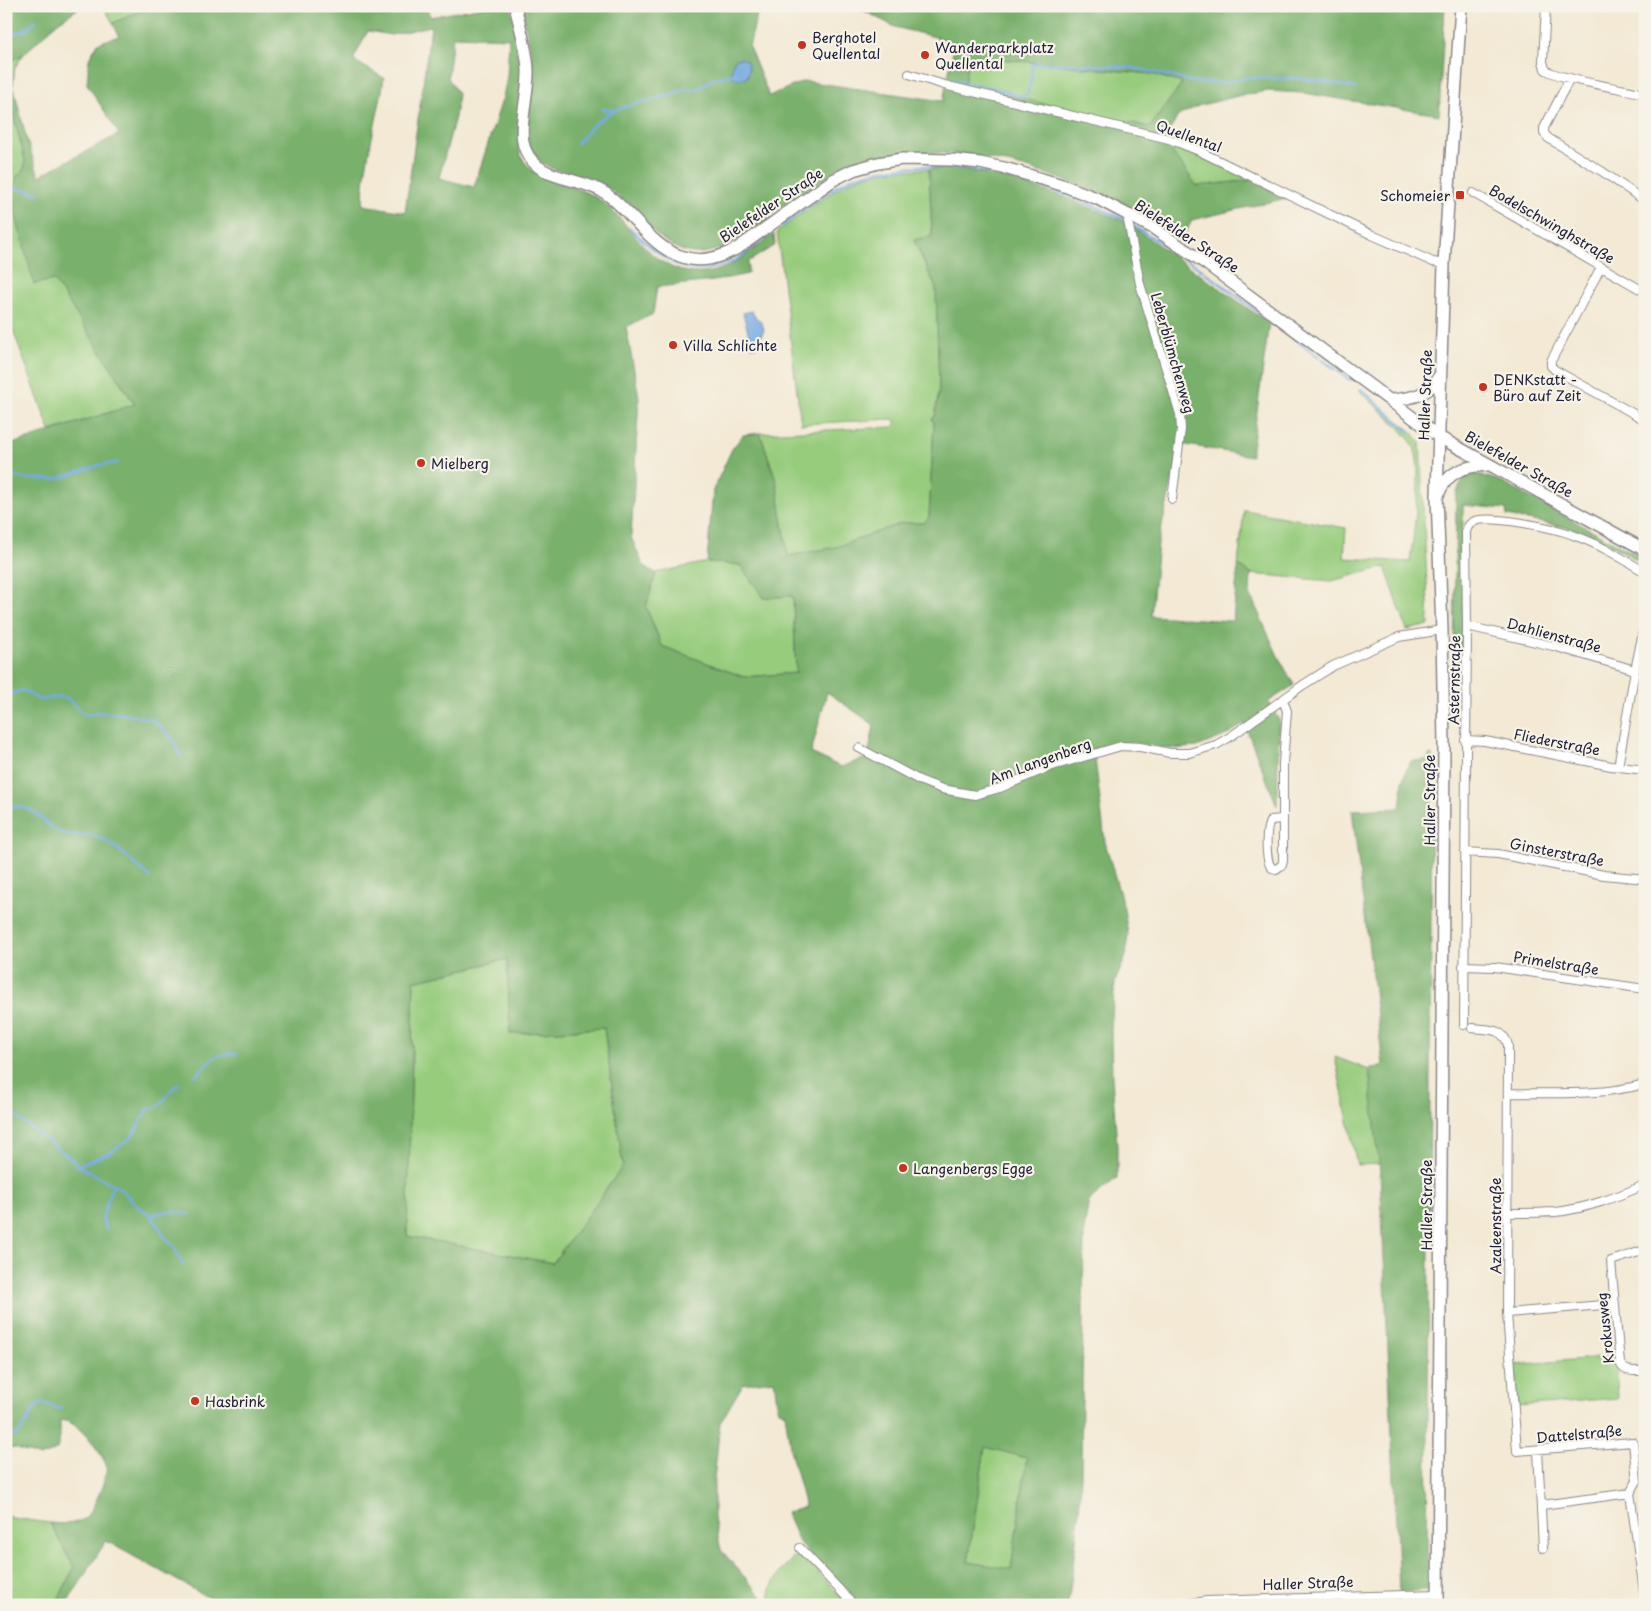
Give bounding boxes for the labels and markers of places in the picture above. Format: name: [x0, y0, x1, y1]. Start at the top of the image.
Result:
place label: Berghotel Quellental: [812, 27, 880, 64]
place label: Wanderparkplatz Quellental: [935, 37, 1054, 74]
marker: Berghotel Quellental: [796, 39, 808, 51]
marker: Wanderparkplatz Quellental: [919, 49, 931, 61]
place label: Schomeier: [1380, 185, 1451, 206]
marker: Schomeier: [1454, 189, 1466, 201]
place label: Villa Schlichte: [683, 335, 777, 356]
marker: Villa Schlichte: [667, 339, 679, 351]
place label: DENKstatt - Büro auf Zeit: [1493, 369, 1582, 406]
marker: DENKstatt - Büro auf Zeit: [1477, 381, 1489, 393]
place label: Mielberg: [431, 453, 489, 474]
marker: Mielberg: [415, 457, 427, 469]
place label: Langenbergs Egge: [913, 1158, 1033, 1179]
marker: Langenbergs Egge: [897, 1162, 909, 1174]
place label: Hasbrink: [205, 1391, 266, 1412]
marker: Hasbrink: [189, 1395, 201, 1407]

